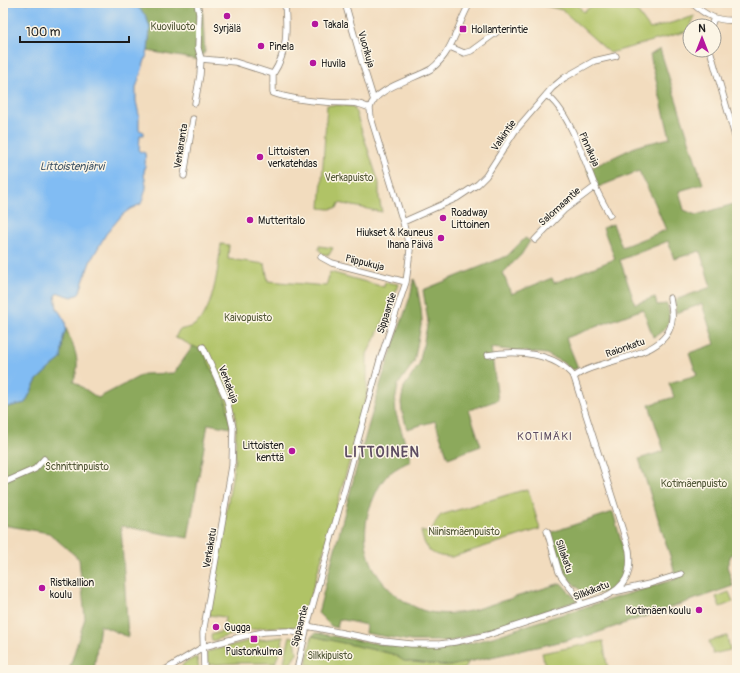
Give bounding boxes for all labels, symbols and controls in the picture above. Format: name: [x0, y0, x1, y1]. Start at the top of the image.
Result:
marker: Syrjälä: [222, 11, 232, 21]
scale bar: [20, 18, 129, 44]
north arrow: [682, 18, 722, 58]
marker: Takala: [310, 19, 320, 29]
place label: Takala: [323, 19, 349, 31]
park label: Kuoviluoto: [151, 21, 196, 33]
text: N: [698, 22, 706, 35]
place label: Syrjälä: [213, 23, 241, 35]
marker: Hollanterintie: [458, 24, 468, 34]
place label: Hollanterintie: [471, 24, 528, 36]
text: 100 m: [26, 25, 61, 40]
street label: Vuorikuja: [355, 29, 377, 69]
marker: Pinela: [256, 41, 266, 51]
place label: Pinela: [269, 41, 294, 53]
marker: Huvila: [308, 58, 318, 68]
place label: Huvila: [321, 58, 346, 70]
street label: Valkintie: [489, 118, 519, 153]
street label: Verkaranta: [172, 122, 191, 170]
street label: Pinnikuja: [576, 130, 602, 169]
place label: Littoisten verkatehdas: [267, 146, 318, 170]
marker: Littoisten verkatehdas: [255, 152, 265, 162]
water label: Littoistenjärvi: [40, 160, 106, 173]
park label: Verkapuisto: [325, 172, 374, 184]
street label: Salomaantie: [536, 185, 583, 229]
place label: Roadway Littoinen: [451, 207, 490, 231]
marker: Roadway Littoinen: [438, 213, 448, 223]
marker: Mutteritalo: [245, 215, 255, 225]
place label: Mutteritalo: [258, 215, 306, 227]
place label: Hiukset & Kauneus Ihana Päivä: [356, 227, 434, 251]
marker: Hiukset & Kauneus Ihana Päivä: [436, 233, 446, 243]
street label: Piippukuja: [344, 252, 386, 274]
street label: Sippaantie: [375, 291, 399, 335]
park label: Kaivopuisto: [224, 312, 273, 324]
street label: Raionkatu: [604, 336, 647, 360]
street label: Verkakuja: [215, 364, 241, 405]
district label: KOTIMÄKI: [517, 430, 573, 443]
place label: Littoisten kenttä: [242, 440, 284, 464]
district label: LITTOINEN: [344, 444, 420, 461]
marker: Littoisten kenttä: [287, 446, 297, 456]
park label: Schnittinpuisto: [45, 461, 110, 473]
park label: Kotimäenpuisto: [661, 478, 728, 490]
park label: Niinismäenpuisto: [428, 526, 500, 538]
street label: Verkakatu: [201, 527, 219, 569]
street label: Sillakatu: [553, 538, 575, 575]
place label: Ristikallion koulu: [50, 577, 94, 601]
street label: Silkkikatu: [572, 579, 611, 603]
marker: Ristikallion koulu: [37, 583, 47, 593]
street label: Sippaantie: [289, 604, 311, 648]
place label: Kotimäen koulu: [626, 605, 691, 617]
marker: Kotimäen koulu: [694, 605, 704, 615]
marker: Gugga: [211, 622, 221, 632]
place label: Gugga: [224, 622, 251, 634]
marker: Puistonkulma: [249, 634, 259, 644]
place label: Puistonkulma: [226, 646, 283, 658]
park label: Silkkipuisto: [307, 650, 353, 662]

